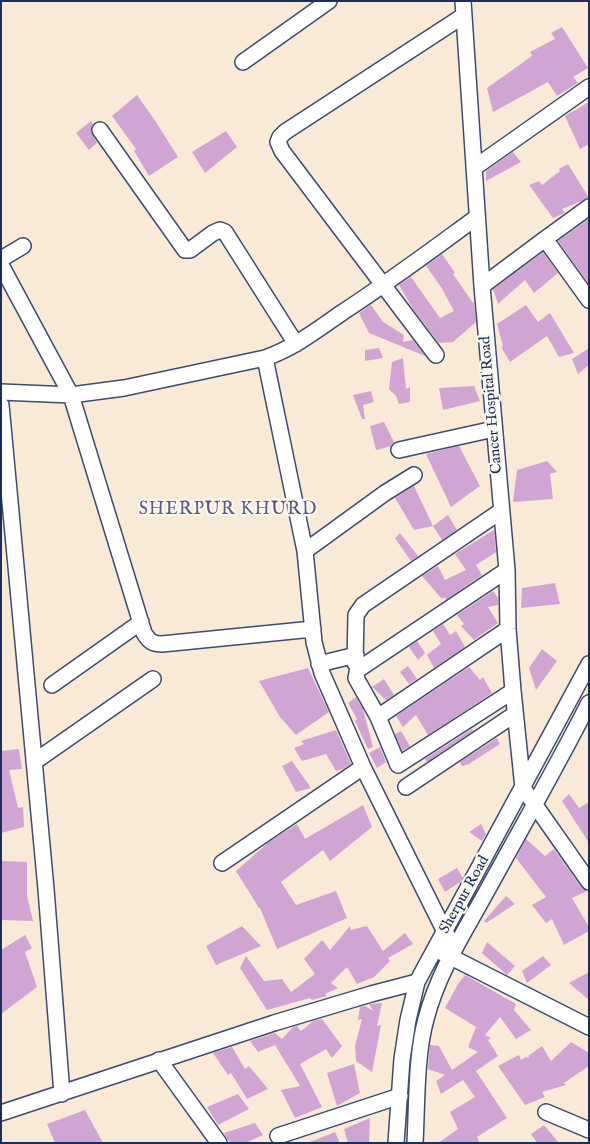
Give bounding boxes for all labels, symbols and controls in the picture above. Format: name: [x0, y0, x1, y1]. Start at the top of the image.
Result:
street label: Cancer Hospital Road: [477, 335, 507, 475]
district label: SHERPUR KHURD: [137, 499, 319, 521]
street label: Sherpur Road: [436, 853, 494, 937]

